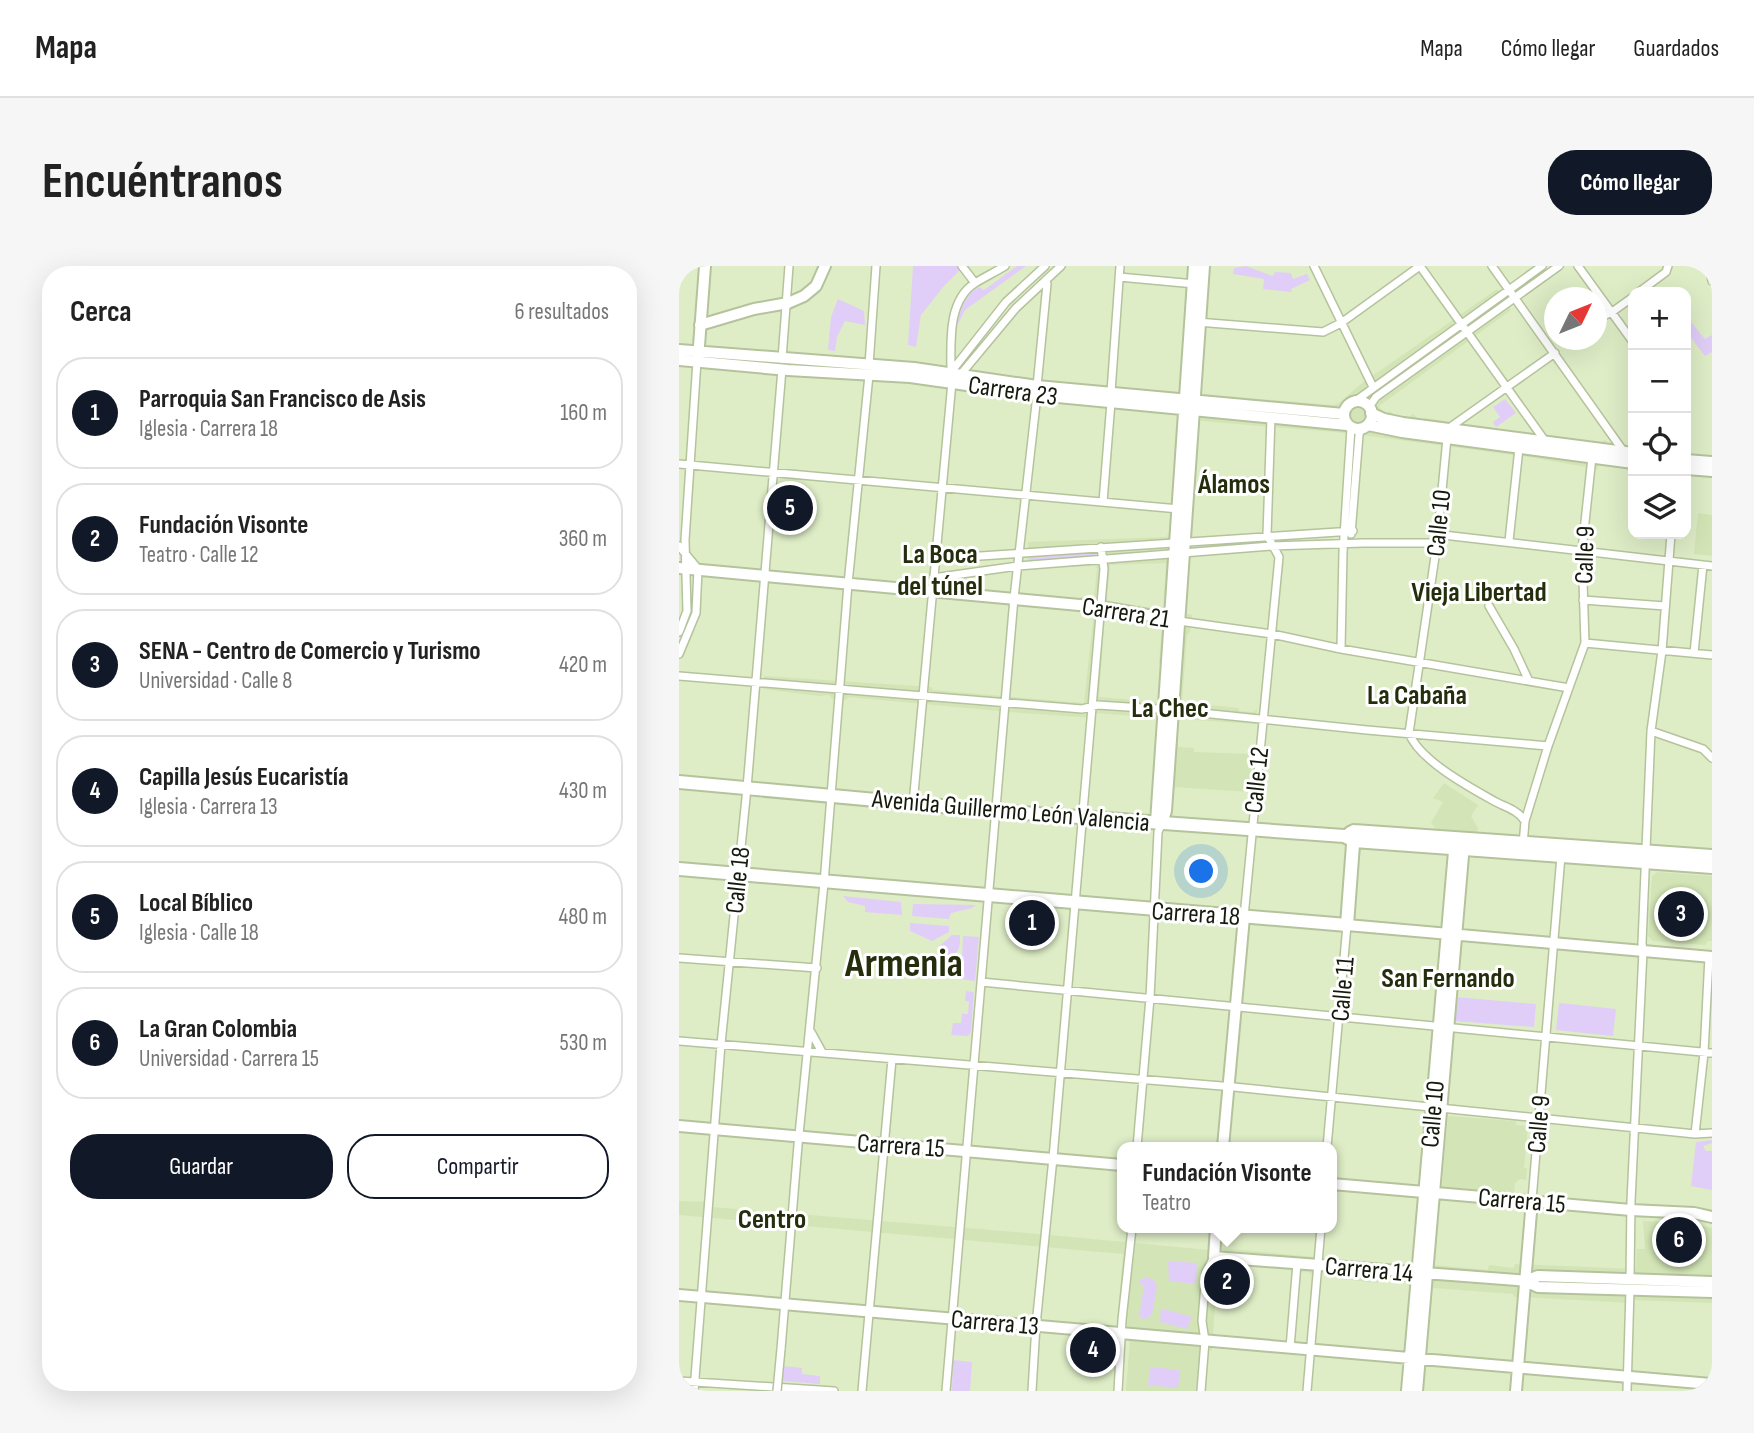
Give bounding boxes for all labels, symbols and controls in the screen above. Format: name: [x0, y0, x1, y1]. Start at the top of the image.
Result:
text: Mapa: [35, 28, 97, 68]
text: Mapa: [1420, 34, 1463, 63]
text: Cómo llegar: [1501, 34, 1595, 63]
text: Guardados: [1633, 34, 1719, 63]
button: Cómo llegar: [1548, 150, 1712, 215]
text: Encuéntranos: [42, 153, 283, 212]
north arrow: [1544, 287, 1607, 350]
map controls: [1628, 287, 1691, 539]
button: +: [1628, 287, 1691, 350]
text: Cerca: [70, 294, 132, 330]
text: 6 resultados: [514, 298, 609, 326]
button: −: [1628, 350, 1691, 413]
street label: Carrera 23: [966, 370, 1060, 413]
text: Parroquia San Francisco de Asis: [139, 384, 426, 415]
text: 1: [90, 399, 100, 427]
text: 160 m: [560, 399, 607, 427]
button: locate: [1628, 413, 1691, 476]
text: Iglesia · Carrera 18: [139, 415, 278, 443]
district label: Álamos: [1197, 468, 1270, 501]
button: layers: [1628, 476, 1691, 539]
pin: 5: [767, 482, 813, 534]
street label: Calle 10: [1421, 488, 1458, 558]
text: Fundación Visonte: [139, 510, 308, 541]
text: 2: [90, 525, 100, 553]
text: 360 m: [559, 525, 607, 553]
street label: Calle 9: [1569, 526, 1602, 585]
district label: La Boca del túnel: [897, 538, 983, 603]
text: Teatro · Calle 12: [139, 541, 258, 569]
district label: Vieja Libertad: [1411, 576, 1547, 609]
street label: Carrera 21: [1080, 591, 1172, 636]
text: SENA - Centro de Comercio y Turismo: [139, 636, 481, 667]
text: 3: [90, 651, 100, 679]
text: 420 m: [559, 651, 607, 679]
text: Universidad · Calle 8: [139, 667, 292, 695]
district label: La Cabaña: [1367, 679, 1467, 712]
district label: La Chec: [1131, 692, 1209, 725]
street label: Calle 12: [1239, 745, 1276, 815]
text: Capilla Jesús Eucaristía: [139, 762, 349, 793]
text: 4: [90, 777, 100, 805]
text: 430 m: [559, 777, 607, 805]
street label: Avenida Guillermo León Valencia: [870, 784, 1151, 839]
text: Iglesia · Carrera 13: [139, 793, 278, 821]
street label: Calle 18: [720, 845, 757, 915]
your location: [1184, 854, 1218, 888]
text: Local Bíblico: [139, 888, 253, 919]
pin: 3: [1658, 888, 1704, 940]
street label: Carrera 18: [1151, 896, 1241, 933]
pin: 1: [1009, 897, 1055, 949]
text: 5: [90, 903, 100, 931]
text: 480 m: [559, 903, 607, 931]
text: Iglesia · Calle 18: [139, 919, 259, 947]
district label: Armenia: [844, 940, 963, 988]
street label: Calle 11: [1325, 956, 1362, 1023]
district label: San Fernando: [1381, 962, 1515, 995]
text: La Gran Colombia: [139, 1014, 297, 1045]
text: 6: [90, 1029, 100, 1057]
text: 530 m: [559, 1029, 607, 1057]
text: Universidad · Carrera 15: [139, 1045, 319, 1073]
street label: Calle 10: [1415, 1079, 1452, 1149]
street label: Calle 9: [1522, 1094, 1557, 1154]
street label: Carrera 15: [856, 1128, 946, 1165]
button: Guardar: [70, 1134, 333, 1199]
button: Compartir: [347, 1134, 609, 1199]
popup: [1117, 1142, 1337, 1233]
text: Fundación Visonte: [1142, 1158, 1312, 1189]
street label: Carrera 15: [1477, 1182, 1567, 1221]
text: Teatro: [1142, 1189, 1191, 1217]
district label: Centro: [738, 1203, 806, 1236]
pin: 6: [1656, 1214, 1702, 1266]
street label: Carrera 14: [1324, 1251, 1414, 1290]
pin: 2: [1204, 1256, 1250, 1308]
street label: Carrera 13: [950, 1304, 1040, 1343]
pin: 4: [1070, 1324, 1116, 1376]

